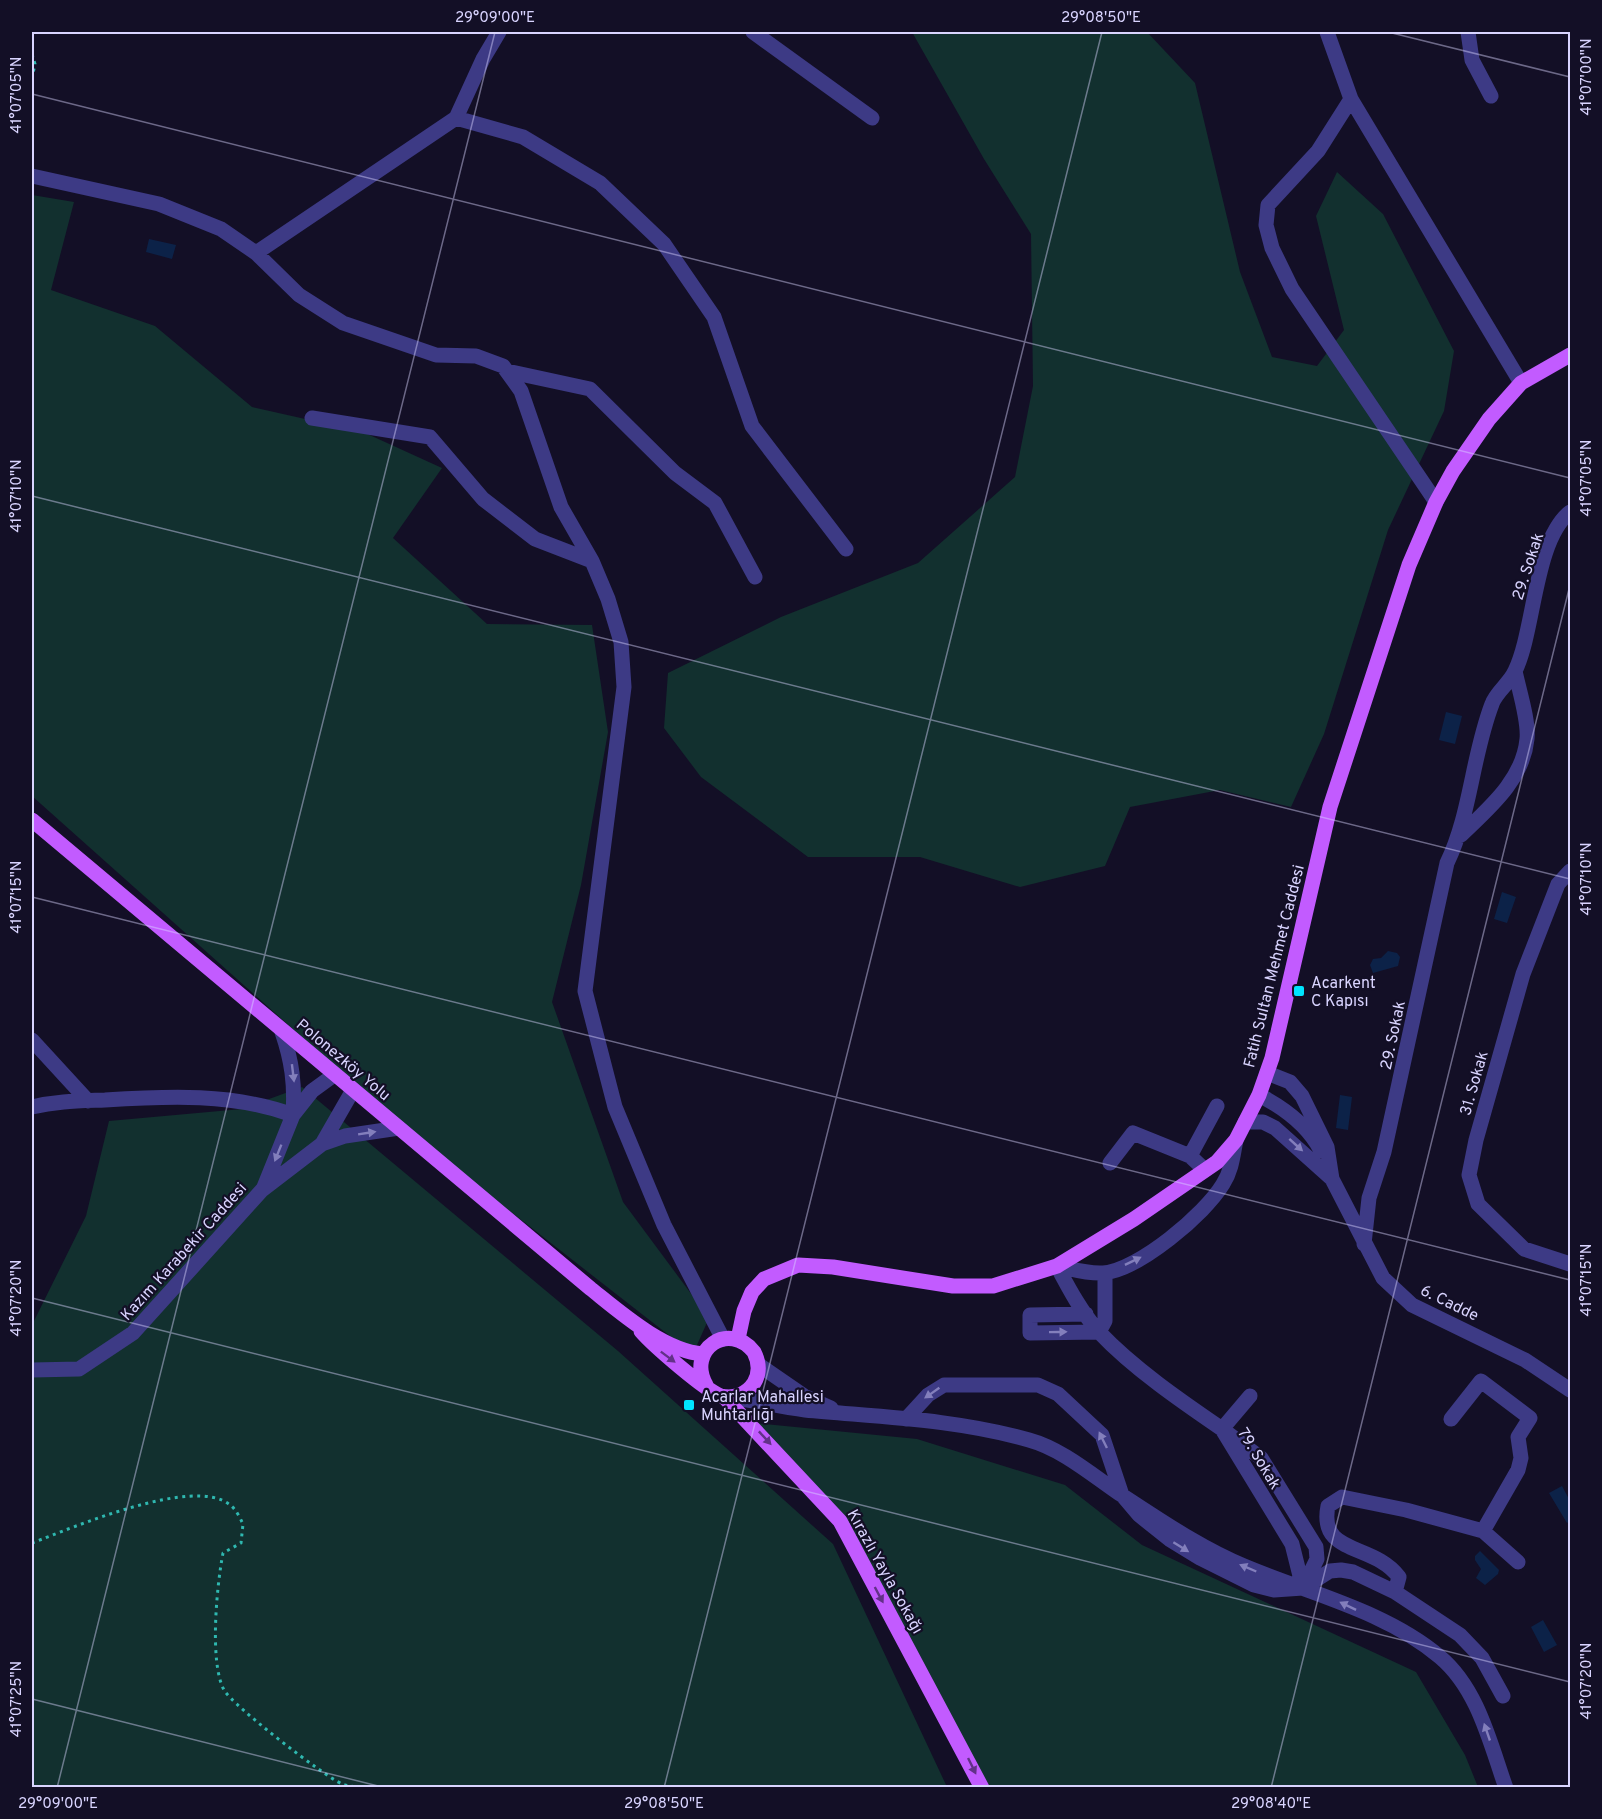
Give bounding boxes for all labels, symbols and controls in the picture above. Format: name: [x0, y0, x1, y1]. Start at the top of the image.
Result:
text: 29°09'00"E: [455, 9, 535, 28]
text: 29°08'50"E: [1061, 9, 1141, 28]
text: 41°07'00"N: [1578, 38, 1597, 116]
text: 41°07'05"N: [8, 57, 27, 133]
text: 41°07'05"N: [1578, 440, 1597, 516]
text: 41°07'10"N: [8, 459, 27, 533]
street label: 29. Sokak: [1509, 530, 1549, 603]
text: 41°07'10"N: [1578, 842, 1597, 916]
text: 41°07'15"N: [8, 861, 27, 933]
street label: Fatih Sultan Mehmet Caddesi: [1240, 863, 1310, 1070]
place label: Acarkent C Kapısı: [1311, 974, 1376, 1012]
marker: Acarkent C Kapısı: [1292, 984, 1306, 998]
street label: 29. Sokak: [1377, 999, 1411, 1072]
street label: Polonezköy Yolu: [291, 1015, 394, 1106]
street label: 31. Sokak: [1456, 1049, 1494, 1118]
one-way arrow: [289, 1063, 298, 1082]
one-way arrow: [357, 1128, 376, 1137]
one-way arrow: [1288, 1138, 1303, 1151]
one-way arrow: [273, 1144, 282, 1162]
street label: Kazım Karabekir Caddesi: [117, 1179, 252, 1326]
text: 41°07'15"N: [1578, 1244, 1597, 1316]
one-way arrow: [1125, 1257, 1142, 1266]
text: 41°07'20"N: [8, 1260, 27, 1336]
street label: 6. Cadde: [1417, 1281, 1482, 1326]
one-way arrow: [1048, 1327, 1067, 1337]
one-way arrow: [661, 1351, 676, 1363]
one-way arrow: [925, 1387, 941, 1399]
place label: Acarlar Mahallesi Muhtarlığı: [701, 1388, 824, 1426]
marker: Acarlar Mahallesi Muhtarlığı: [682, 1398, 696, 1412]
street label: 79. Sokak: [1232, 1425, 1284, 1494]
one-way arrow: [758, 1431, 772, 1446]
one-way arrow: [1098, 1431, 1108, 1449]
street label: Kırazlı Yayla Sokağı: [842, 1506, 927, 1638]
one-way arrow: [1173, 1542, 1190, 1553]
one-way arrow: [1239, 1563, 1257, 1572]
one-way arrow: [874, 1586, 884, 1603]
one-way arrow: [1339, 1601, 1357, 1611]
text: 41°07'20"N: [1578, 1643, 1597, 1719]
text: 41°07'25"N: [8, 1661, 27, 1737]
one-way arrow: [1481, 1723, 1491, 1741]
one-way arrow: [968, 1758, 977, 1775]
text: 29°09'00"E: [18, 1795, 98, 1814]
text: 29°08'50"E: [624, 1795, 704, 1814]
text: 29°08'40"E: [1231, 1795, 1311, 1814]

